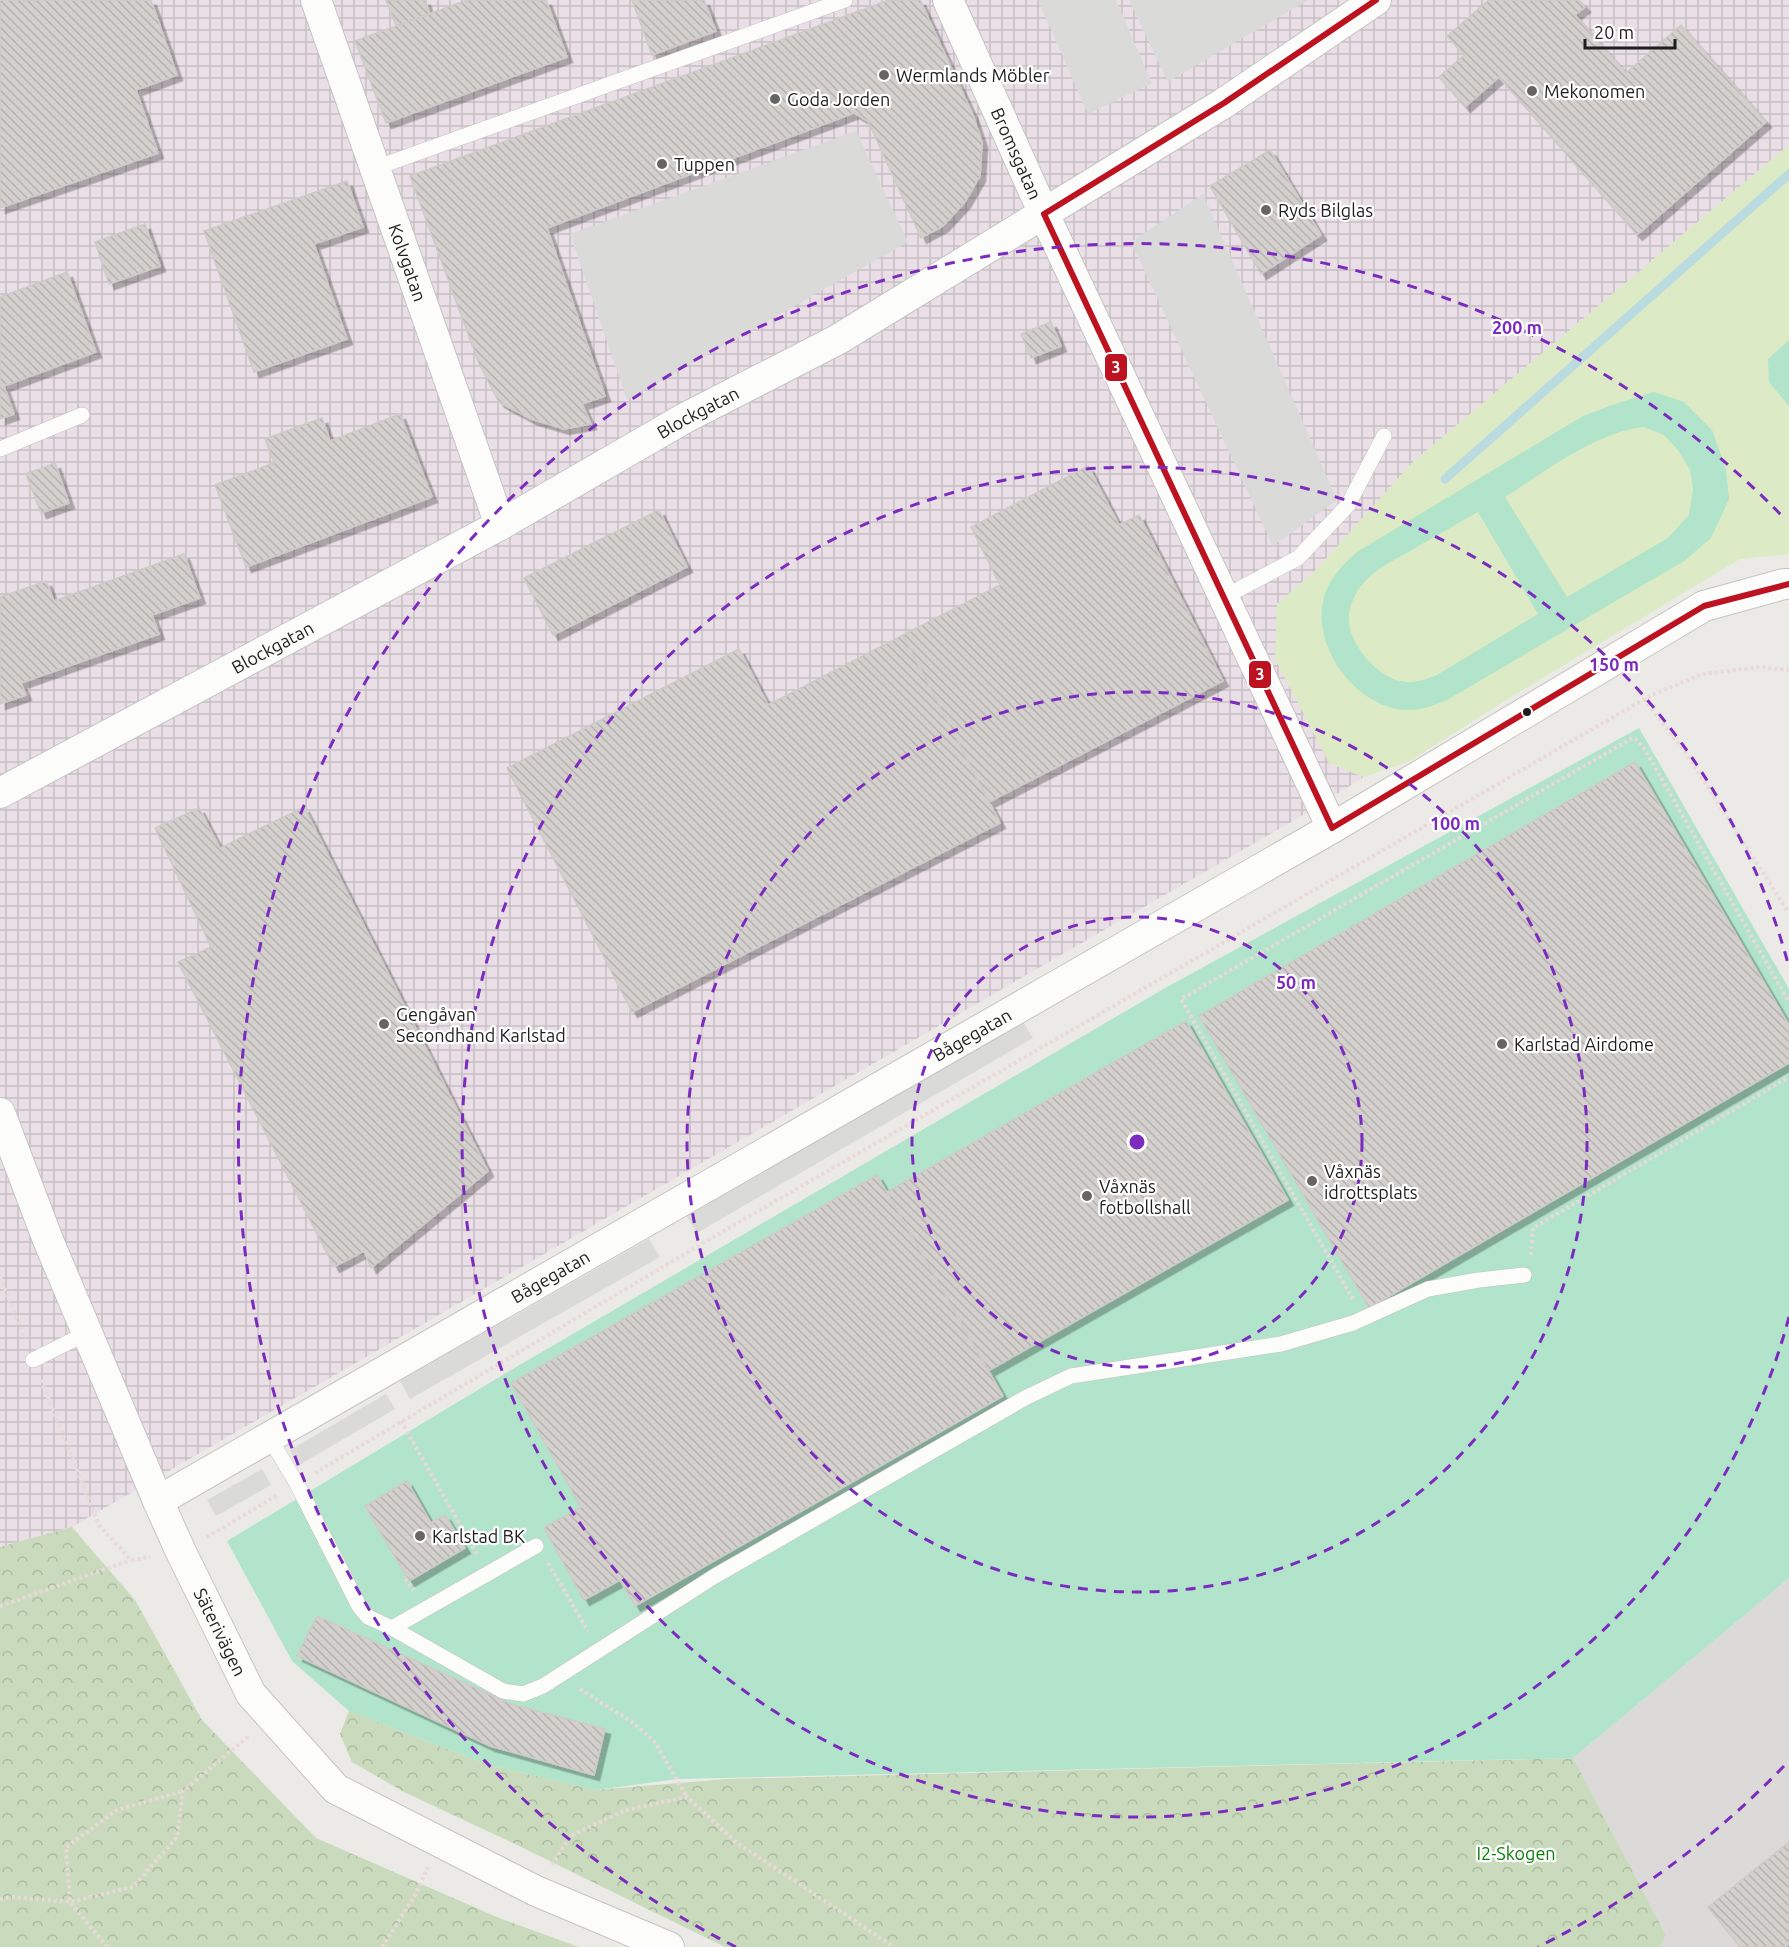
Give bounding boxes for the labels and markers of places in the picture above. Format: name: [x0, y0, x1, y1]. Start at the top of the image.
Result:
place label: Wermlands Möbler: [896, 65, 1050, 85]
marker: Wermlands Möbler: [877, 68, 891, 82]
place label: Mekonomen: [1544, 81, 1645, 101]
marker: Mekonomen: [1525, 84, 1539, 98]
place label: Goda Jorden: [787, 89, 890, 109]
marker: Goda Jorden: [768, 92, 782, 106]
place label: Tuppen: [674, 154, 735, 174]
marker: Tuppen: [655, 157, 669, 171]
place label: Ryds Bilglas: [1278, 200, 1373, 220]
marker: Ryds Bilglas: [1259, 203, 1273, 217]
unlabelled marker: [1521, 706, 1533, 718]
place label: Gengåvan Secondhand Karlstad: [396, 1004, 566, 1045]
marker: Gengåvan Secondhand Karlstad: [377, 1017, 391, 1031]
place label: Karlstad Airdome: [1514, 1034, 1654, 1054]
marker: Karlstad Airdome: [1495, 1037, 1509, 1051]
centre of rings: [1127, 1132, 1147, 1152]
place label: Våxnäs idrottsplats: [1324, 1161, 1418, 1202]
marker: Våxnäs idrottsplats: [1305, 1174, 1319, 1188]
place label: Våxnäs fotbollshall: [1099, 1176, 1191, 1217]
marker: Våxnäs fotbollshall: [1080, 1189, 1094, 1203]
place label: Karlstad BK: [432, 1526, 525, 1546]
marker: Karlstad BK: [413, 1529, 427, 1543]

